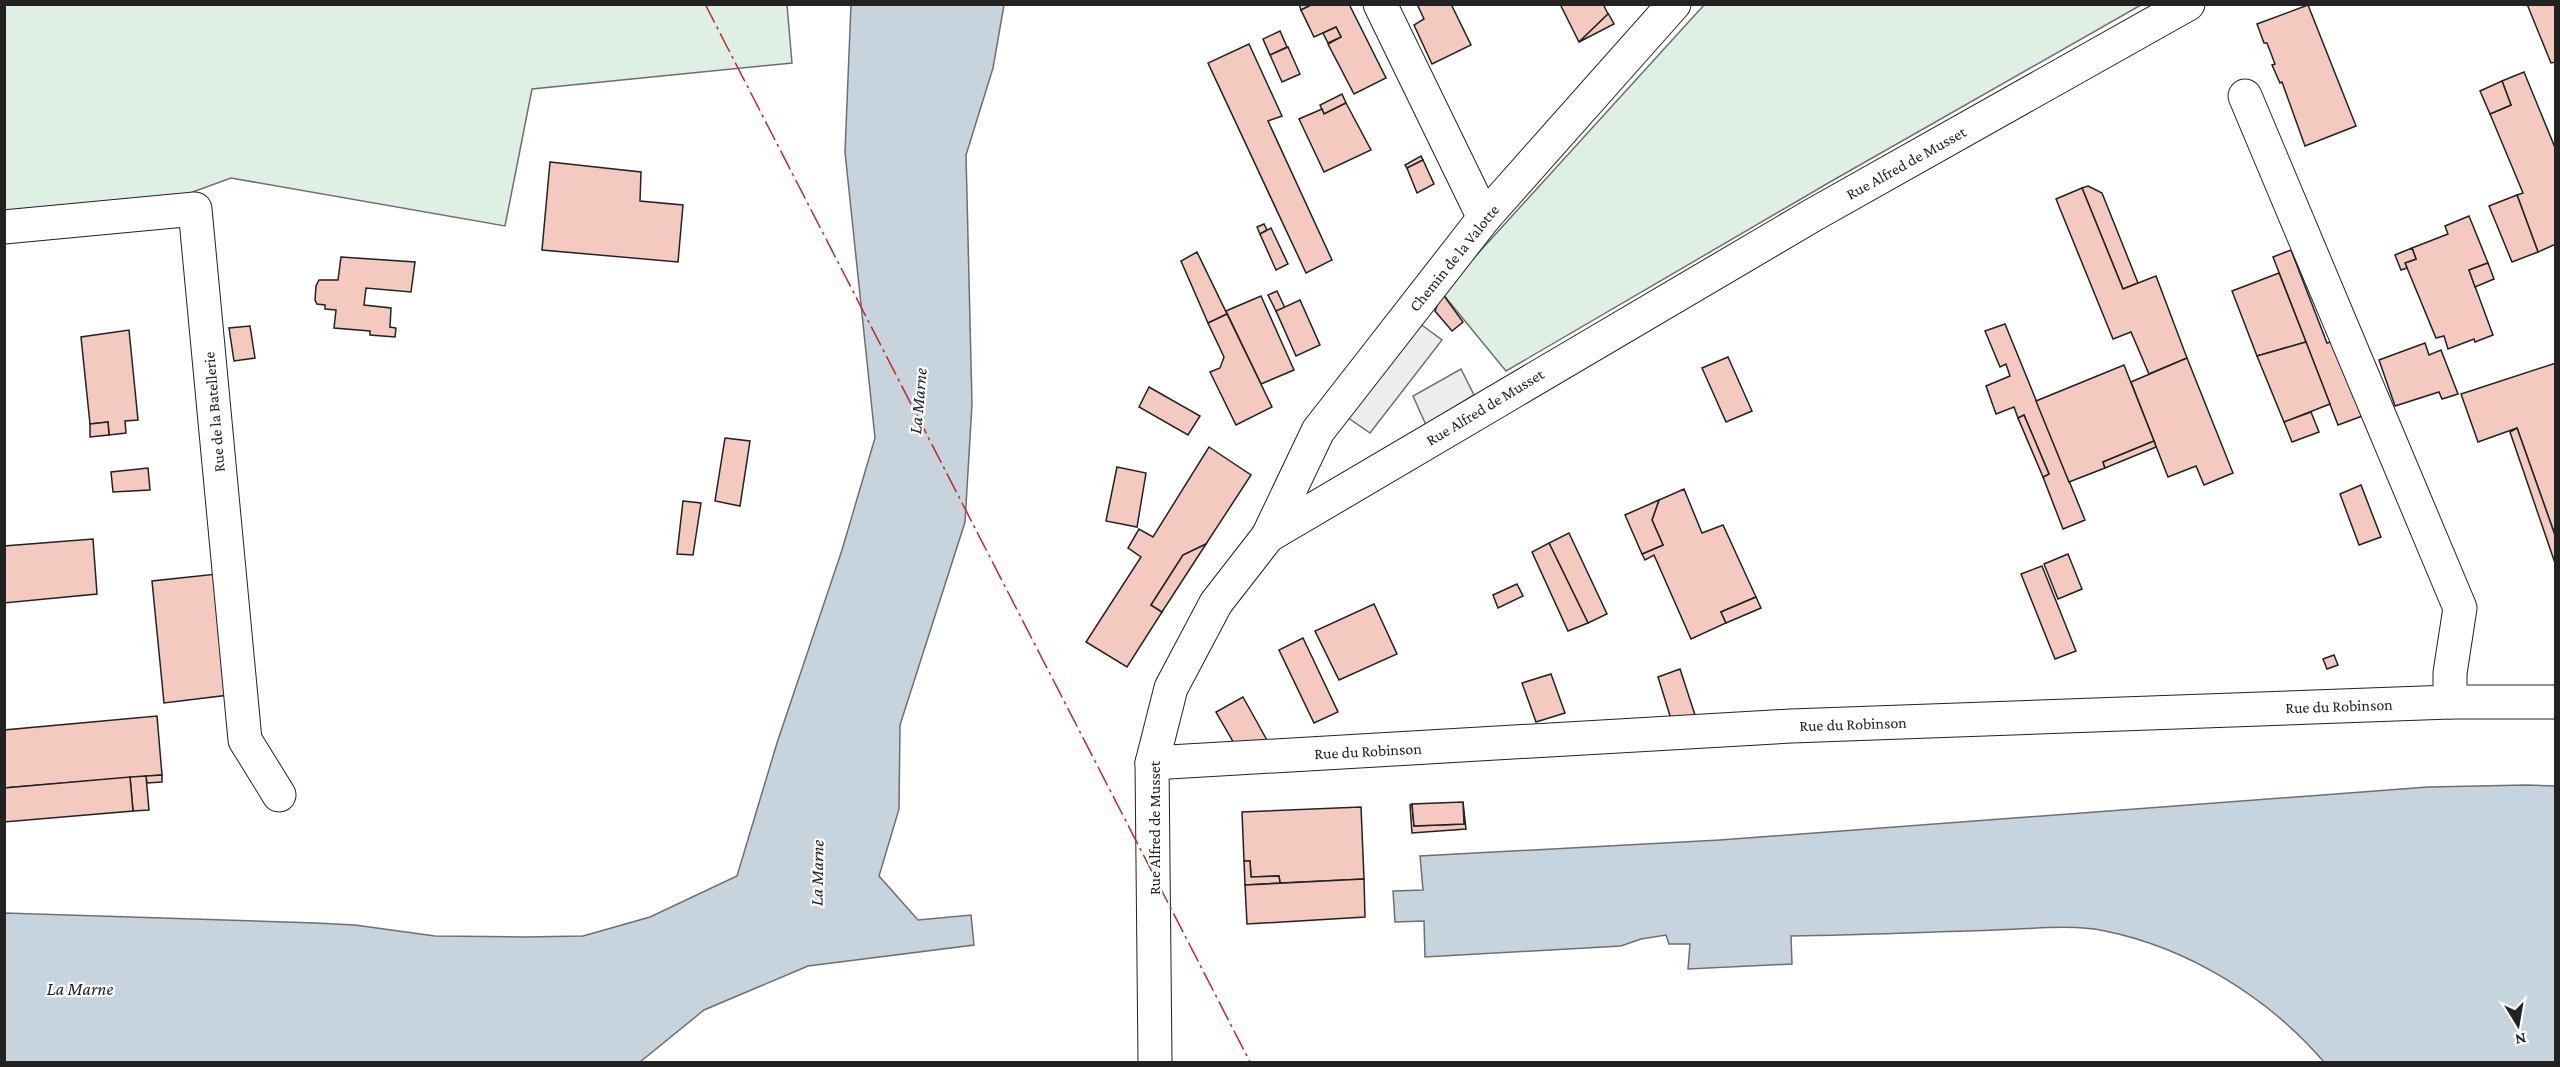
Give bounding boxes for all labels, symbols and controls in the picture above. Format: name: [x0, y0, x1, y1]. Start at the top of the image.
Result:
street label: Rue Alfred de Musset: [1843, 123, 1969, 203]
street label: Chemin de la Valotte: [1406, 201, 1502, 315]
street label: Rue de la Batellerie: [200, 351, 228, 473]
street label: Rue Alfred de Musset: [1423, 365, 1547, 449]
water label: La Marne: [905, 367, 931, 435]
street label: Rue du Robinson: [2285, 696, 2393, 716]
street label: Rue du Robinson: [1799, 714, 1907, 734]
street label: Rue du Robinson: [1314, 740, 1423, 762]
street label: Rue Alfred de Musset: [1146, 760, 1163, 895]
water label: La Marne: [806, 839, 828, 906]
water label: La Marne: [47, 979, 113, 999]
north arrow: [2488, 995, 2548, 1055]
text: N: [2514, 1030, 2528, 1049]

